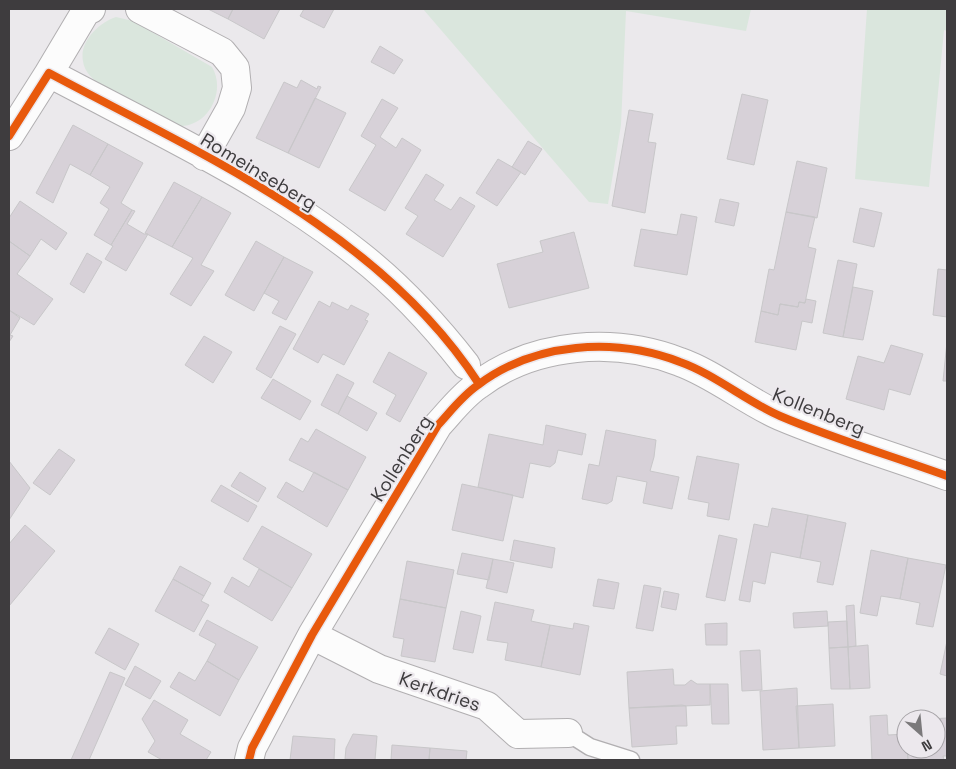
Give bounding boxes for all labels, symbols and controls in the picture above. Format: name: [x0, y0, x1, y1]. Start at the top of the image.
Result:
street label: Romeinseberg: [196, 127, 321, 216]
street label: Kollenberg: [769, 382, 869, 441]
street label: Kollenberg: [365, 410, 438, 506]
street label: Kerkdries: [396, 666, 484, 717]
north arrow: [896, 709, 946, 759]
text: N: [919, 735, 935, 756]

